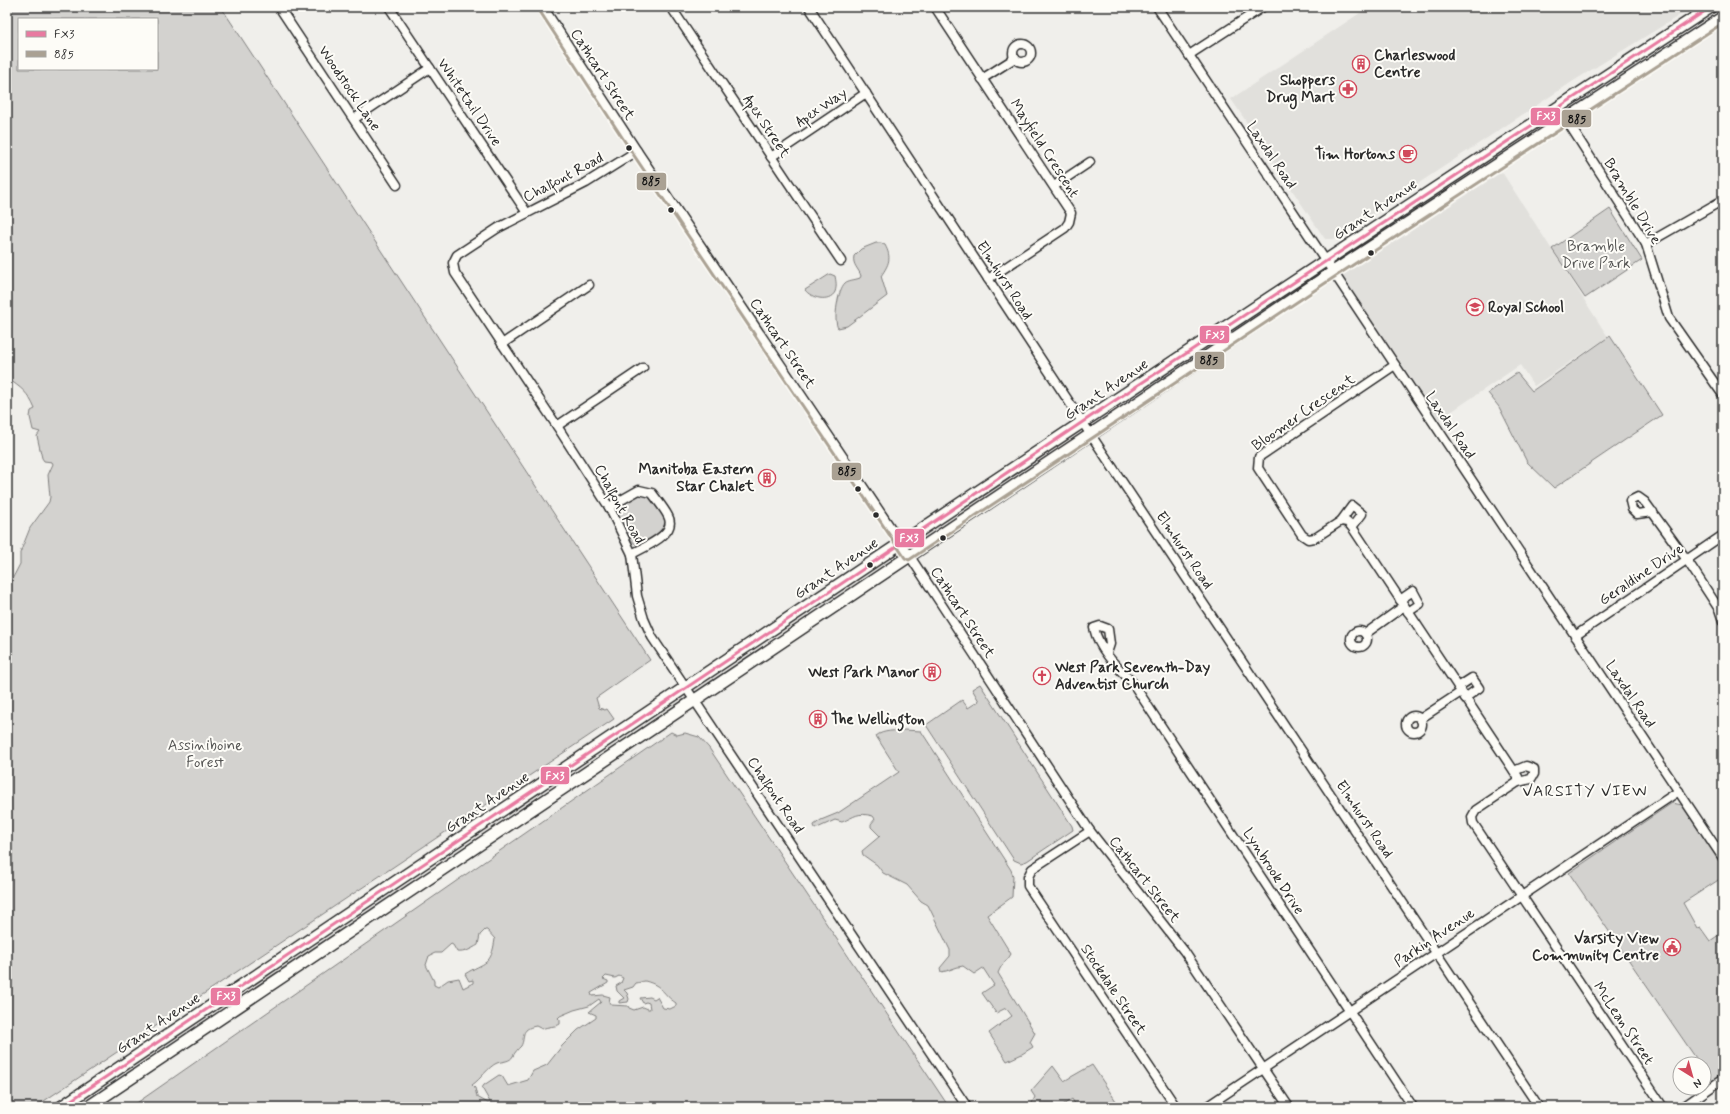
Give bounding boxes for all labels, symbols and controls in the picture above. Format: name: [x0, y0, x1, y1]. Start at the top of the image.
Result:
legend: [18, 18, 158, 70]
street label: Cathcart Street: [565, 25, 639, 124]
text: FX3: [54, 27, 75, 43]
street label: Woodstock Lane: [313, 42, 385, 135]
place label: Charleswood Centre: [1374, 46, 1456, 83]
text: 885: [54, 47, 74, 63]
building icon: Charleswood Centre: [1351, 54, 1371, 74]
street label: Whitetail Drive: [432, 55, 506, 151]
place label: Shoppers Drug Mart: [1266, 71, 1335, 110]
pharmacy icon: Shoppers Drug Mart: [1338, 79, 1358, 99]
street label: Apex Way: [792, 83, 852, 133]
street label: Apex Street: [737, 91, 795, 163]
street label: Mayfield Crescent: [1005, 95, 1084, 202]
line badge: FX3: [1530, 107, 1561, 126]
line badge: 885: [1561, 109, 1592, 128]
text: FX3: [1537, 110, 1555, 124]
text: 885: [1568, 113, 1586, 127]
street label: Laxdal Road: [1241, 118, 1301, 193]
unlabelled marker: [624, 143, 634, 153]
cafe icon: Tim Hortons: [1398, 144, 1418, 164]
place label: Tim Hortons: [1315, 145, 1395, 165]
street label: Chalfont Road: [520, 148, 608, 209]
street label: Bramble Drive: [1599, 155, 1666, 248]
line badge: 885: [636, 172, 667, 191]
street label: Grant Avenue: [1330, 174, 1422, 245]
text: 885: [642, 175, 660, 189]
unlabelled marker: [666, 205, 676, 215]
street label: Elmhurst Road: [971, 237, 1037, 324]
park label: Bramble Drive Park: [1562, 237, 1630, 274]
unlabelled marker: [1366, 248, 1376, 258]
street label: Cathcart Street: [744, 294, 820, 393]
school or university icon: Royal School: [1465, 297, 1485, 317]
place label: Royal School: [1488, 298, 1564, 318]
line badge: FX3: [1199, 325, 1230, 344]
text: FX3: [1206, 329, 1224, 343]
line badge: 885: [1194, 351, 1225, 370]
street label: Grant Avenue: [1061, 354, 1153, 425]
text: 885: [1200, 354, 1218, 368]
street label: Bloomer Crescent: [1248, 370, 1359, 456]
street label: Laxdal Road: [1420, 388, 1480, 463]
place label: Manitoba Eastern Star Chalet: [639, 460, 755, 497]
street label: Chalfont Road: [587, 461, 649, 549]
line badge: 885: [831, 462, 862, 481]
text: 885: [838, 465, 856, 479]
building icon: Manitoba Eastern Star Chalet: [757, 468, 777, 488]
unlabelled marker: [853, 484, 863, 494]
street label: Elmhurst Road: [1151, 508, 1218, 593]
unlabelled marker: [871, 510, 881, 520]
line badge: FX3: [894, 528, 925, 548]
text: FX3: [900, 532, 918, 546]
street label: Grant Avenue: [791, 533, 883, 604]
unlabelled marker: [938, 533, 948, 543]
street label: Geraldine Drive: [1595, 539, 1688, 611]
unlabelled marker: [865, 560, 875, 570]
street label: Cathcart Street: [925, 563, 999, 662]
street label: Laxdal Road: [1600, 657, 1660, 732]
place label: West Park Seventh-Day Adventist Church: [1054, 658, 1211, 695]
building icon: West Park Manor: [922, 662, 942, 682]
place label: West Park Manor: [807, 663, 920, 683]
church icon: West Park Seventh-Day Adventist Church: [1032, 666, 1052, 686]
building icon: The Wellington: [808, 709, 828, 729]
place label: The Wellington: [831, 710, 925, 732]
park label: Assiniboine Forest: [168, 736, 242, 773]
street label: Chalfont Road: [740, 753, 808, 839]
line badge: FX3: [540, 766, 570, 785]
street label: Grant Avenue: [442, 767, 534, 838]
text: FX3: [546, 770, 564, 784]
street label: Elmhurst Road: [1331, 777, 1398, 862]
district label: VARSITY VIEW: [1523, 781, 1647, 802]
street label: Lynbrook Drive: [1238, 824, 1309, 919]
street label: Cathcart Street: [1104, 832, 1185, 927]
street label: Parkin Avenue: [1390, 903, 1479, 972]
place label: Varsity View Community Centre: [1532, 929, 1660, 966]
public building icon: Varsity View Community Centre: [1662, 937, 1682, 957]
street label: Stockdale Street: [1075, 940, 1151, 1039]
street label: McLean Street: [1588, 978, 1658, 1069]
line badge: FX3: [210, 987, 241, 1006]
street label: Grant Avenue: [113, 988, 205, 1059]
text: FX3: [217, 990, 235, 1004]
north arrow: [1672, 1056, 1712, 1096]
text: N: [1690, 1075, 1705, 1091]

